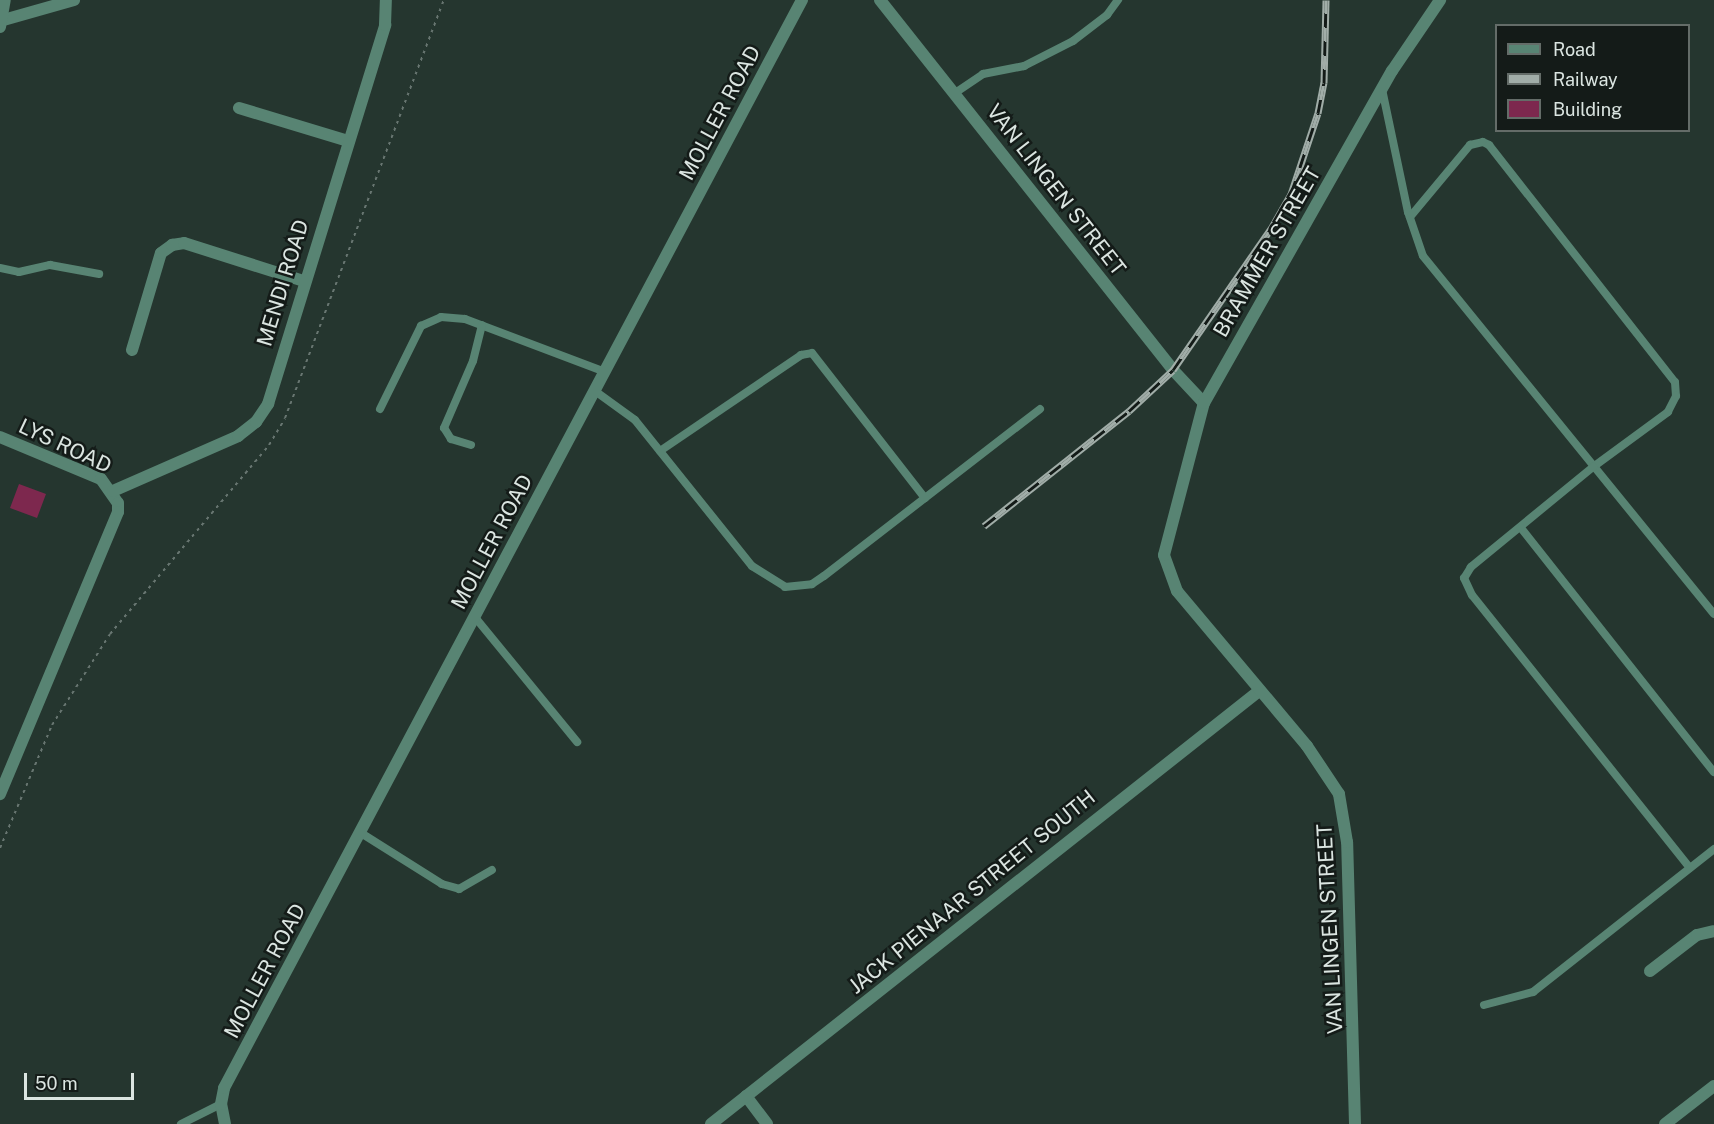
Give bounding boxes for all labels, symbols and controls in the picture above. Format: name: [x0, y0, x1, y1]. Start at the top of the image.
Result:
legend: [1495, 24, 1690, 132]
text: Road: [1553, 39, 1596, 60]
street label: MOLLER ROAD: [674, 41, 766, 185]
text: Railway: [1553, 69, 1618, 90]
street label: VAN LINGEN STREET: [981, 99, 1131, 281]
text: Building: [1553, 99, 1622, 120]
street label: BRAMMER STREET: [1208, 162, 1326, 342]
street label: MENDI ROAD: [252, 217, 314, 349]
street label: LYS ROAD: [15, 414, 115, 478]
street label: MOLLER ROAD: [446, 470, 538, 614]
street label: JACK PIENAAR STREET SOUTH: [844, 785, 1100, 999]
street label: VAN LINGEN STREET: [1312, 823, 1348, 1035]
street label: MOLLER ROAD: [219, 899, 311, 1043]
scale bar: [27, 1061, 136, 1099]
text: 50 m: [35, 1073, 78, 1094]

